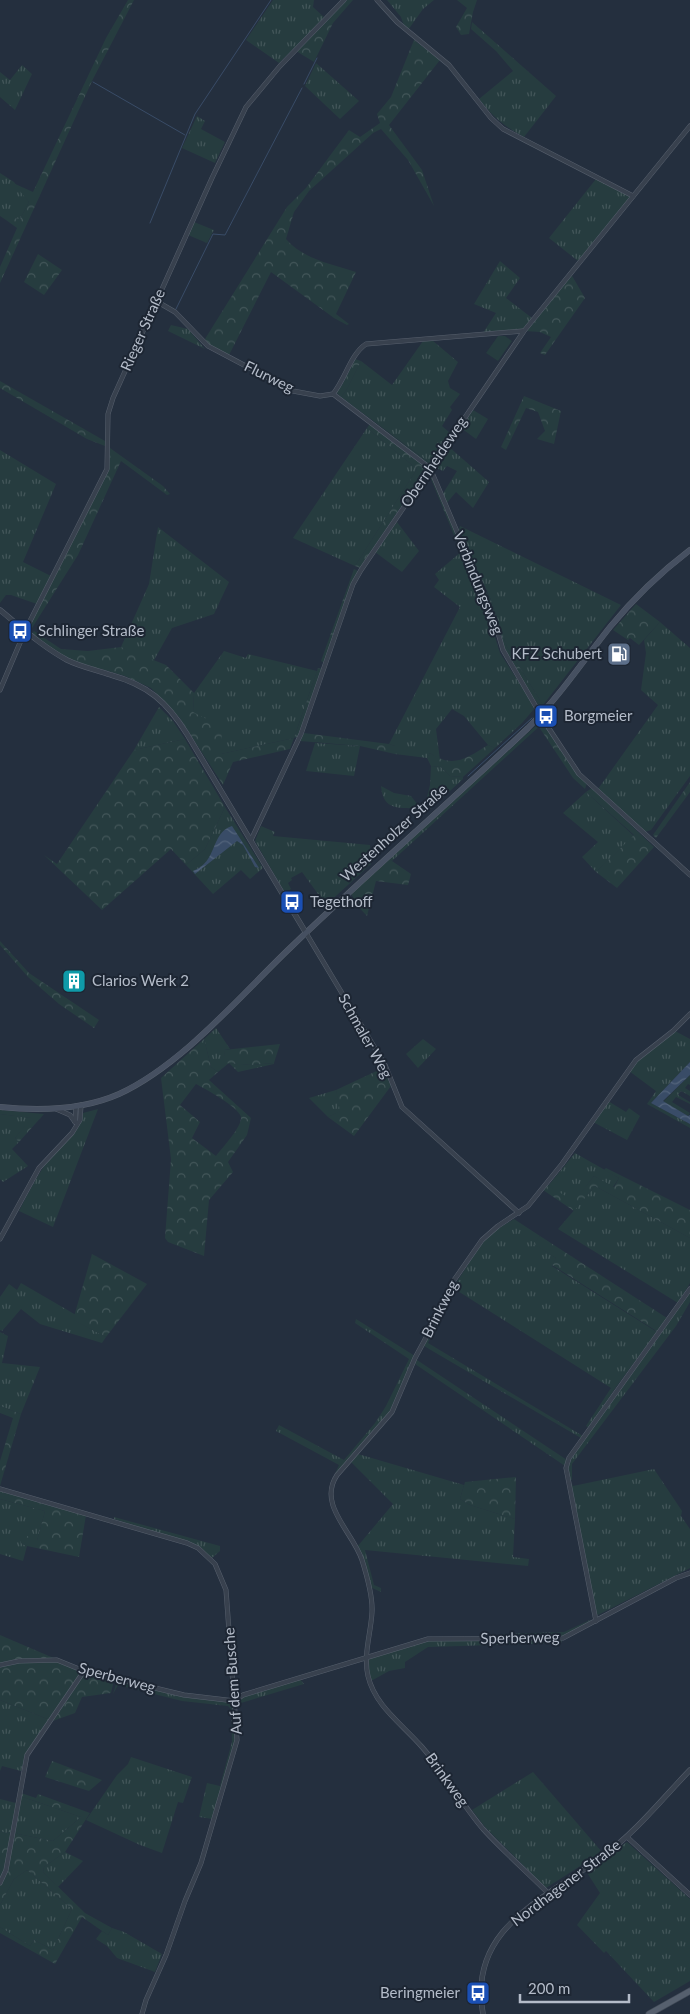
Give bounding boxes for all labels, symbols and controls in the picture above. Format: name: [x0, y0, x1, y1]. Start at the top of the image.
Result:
street label: Rieger Straße: [116, 286, 168, 373]
street label: Flurweg: [242, 356, 297, 396]
street label: Obernheideweg: [396, 412, 470, 510]
street label: Verbindungsweg: [450, 528, 508, 637]
bus stop icon: Schlinger Straße: [7, 618, 33, 644]
place label: Schlinger Straße: [38, 621, 144, 639]
fuel station icon: KFZ Schubert: [606, 641, 632, 667]
place label: KFZ Schubert: [512, 644, 603, 662]
bus stop icon: Borgmeier: [533, 703, 559, 729]
place label: Borgmeier: [564, 706, 633, 724]
street label: Westenholzer Straße: [336, 780, 450, 885]
bus stop icon: Tegethoff: [279, 889, 305, 915]
place label: Tegethoff: [310, 892, 373, 910]
building icon: Clarios Werk 2: [61, 968, 87, 994]
place label: Clarios Werk 2: [92, 971, 189, 989]
street label: Schmaler Weg: [335, 990, 397, 1081]
street label: Brinkweg: [417, 1277, 461, 1340]
street label: Auf dem Busche: [219, 1627, 245, 1735]
street label: Sperberweg: [480, 1627, 560, 1647]
street label: Sperberweg: [77, 1658, 158, 1696]
street label: Brinkweg: [422, 1749, 473, 1810]
street label: Nordhagener Straße: [507, 1835, 624, 1929]
scale bar: [520, 1972, 629, 2004]
text: 200 m: [528, 1979, 570, 1997]
bus stop icon: Beringmeier: [465, 1980, 491, 2006]
place label: Beringmeier: [380, 1983, 461, 2001]

